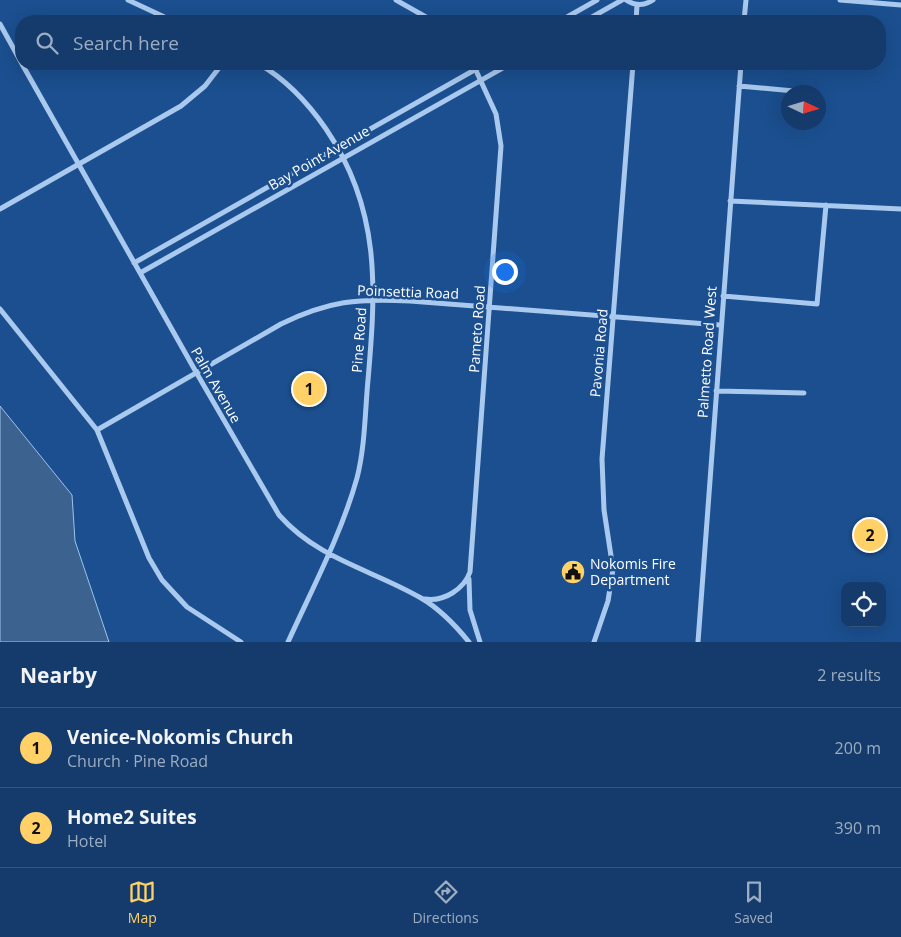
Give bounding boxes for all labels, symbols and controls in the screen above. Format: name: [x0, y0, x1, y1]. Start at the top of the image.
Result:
search box: [15, 15, 886, 70]
icon: search: [33, 29, 61, 57]
text: Search here: [73, 30, 179, 56]
north arrow: [781, 85, 826, 130]
street label: Bay Point Avenue: [265, 121, 373, 194]
your location: [492, 259, 518, 285]
street label: Poinsettia Road: [357, 280, 459, 303]
street label: Pameto Road: [464, 285, 489, 373]
street label: Palmetto Road West: [692, 285, 721, 419]
street label: Pine Road: [347, 307, 370, 373]
street label: Pavonia Road: [585, 308, 612, 398]
street label: Palm Avenue: [187, 343, 246, 426]
pin: 1: [293, 370, 325, 408]
pin: 2: [854, 516, 886, 554]
place label: Nokomis Fire Department: [590, 554, 676, 589]
public building icon: Nokomis Fire Department: [560, 559, 586, 585]
map controls: [841, 582, 886, 627]
button: locate: [841, 582, 886, 627]
text: Nearby: [20, 661, 97, 689]
text: 2 results: [817, 664, 881, 686]
text: Venice-Nokomis Church: [67, 724, 294, 750]
text: 1: [31, 737, 41, 759]
text: 200 m: [835, 737, 881, 759]
text: Church · Pine Road: [67, 750, 208, 772]
text: Home2 Suites: [67, 804, 197, 830]
text: 2: [31, 817, 41, 839]
text: 390 m: [835, 817, 881, 839]
text: Hotel: [67, 830, 107, 852]
tab: Map: [128, 878, 157, 927]
tab: Directions: [412, 878, 479, 927]
tab: Saved: [734, 878, 773, 927]

